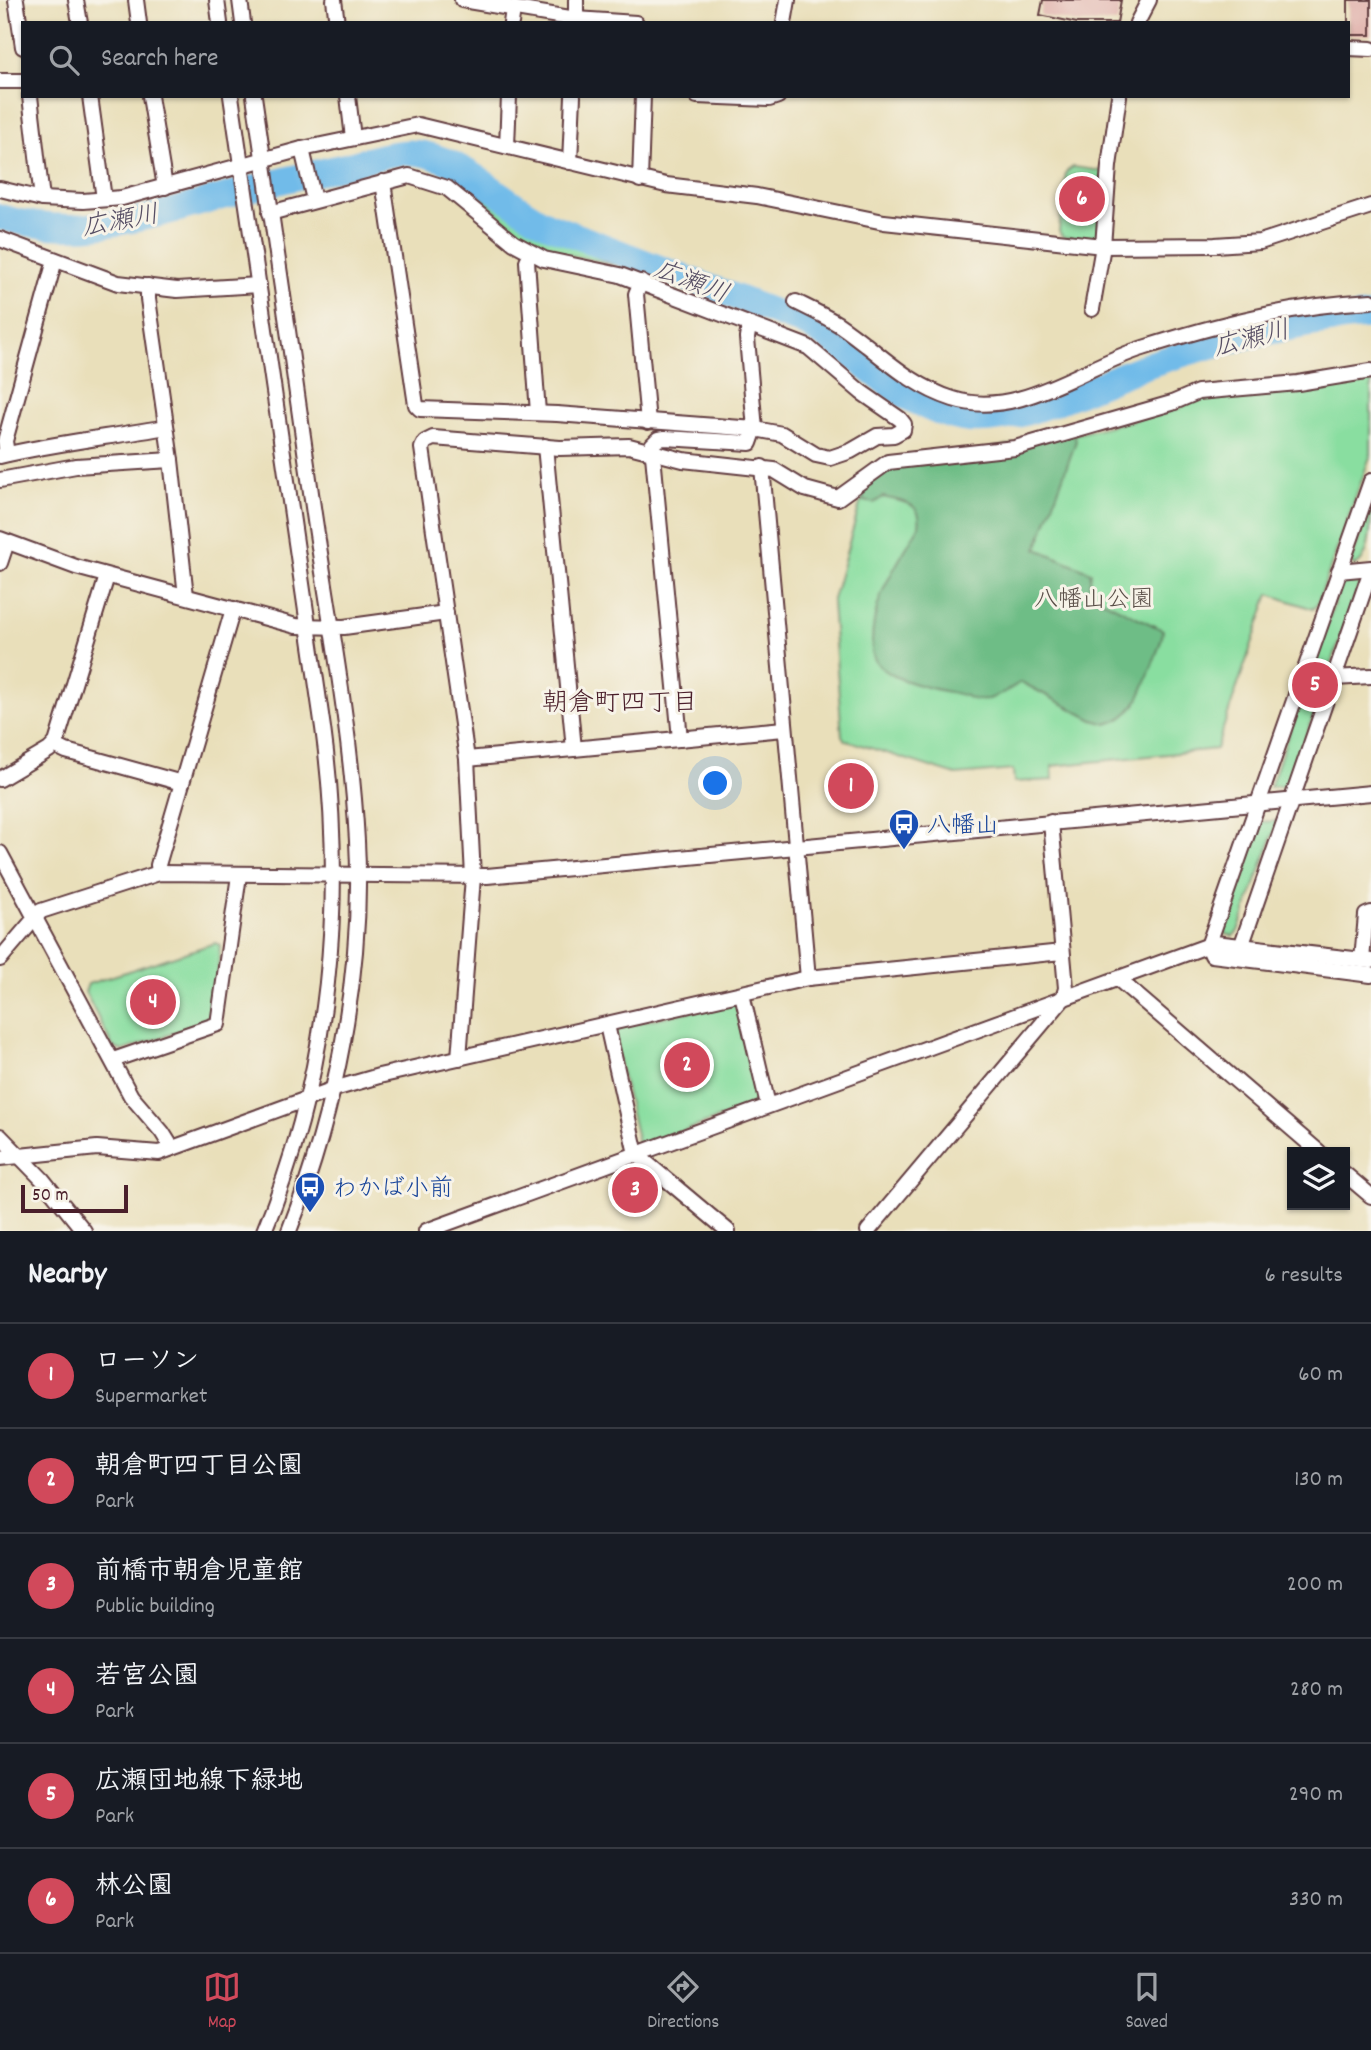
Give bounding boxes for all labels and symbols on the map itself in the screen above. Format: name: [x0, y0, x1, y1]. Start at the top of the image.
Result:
pin: 6: [1059, 173, 1105, 225]
water label: 広瀬川: [79, 197, 162, 247]
water label: 広瀬川: [648, 252, 734, 315]
water label: 広瀬川: [1210, 313, 1294, 368]
park label: 八幡山公園: [1034, 584, 1154, 618]
pin: 5: [1292, 659, 1338, 711]
district label: 朝倉町四丁目: [542, 686, 698, 723]
pin: 1: [828, 760, 874, 812]
your location: [698, 766, 732, 800]
bus stop icon: 八幡山: [887, 807, 921, 851]
place label: 八幡山: [927, 810, 999, 844]
pin: 4: [130, 976, 176, 1028]
pin: 2: [664, 1039, 710, 1091]
pin: 3: [612, 1164, 658, 1216]
bus stop icon: わかば小前: [293, 1170, 327, 1214]
place label: わかば小前: [333, 1173, 453, 1207]
scale bar: [21, 1182, 128, 1214]

